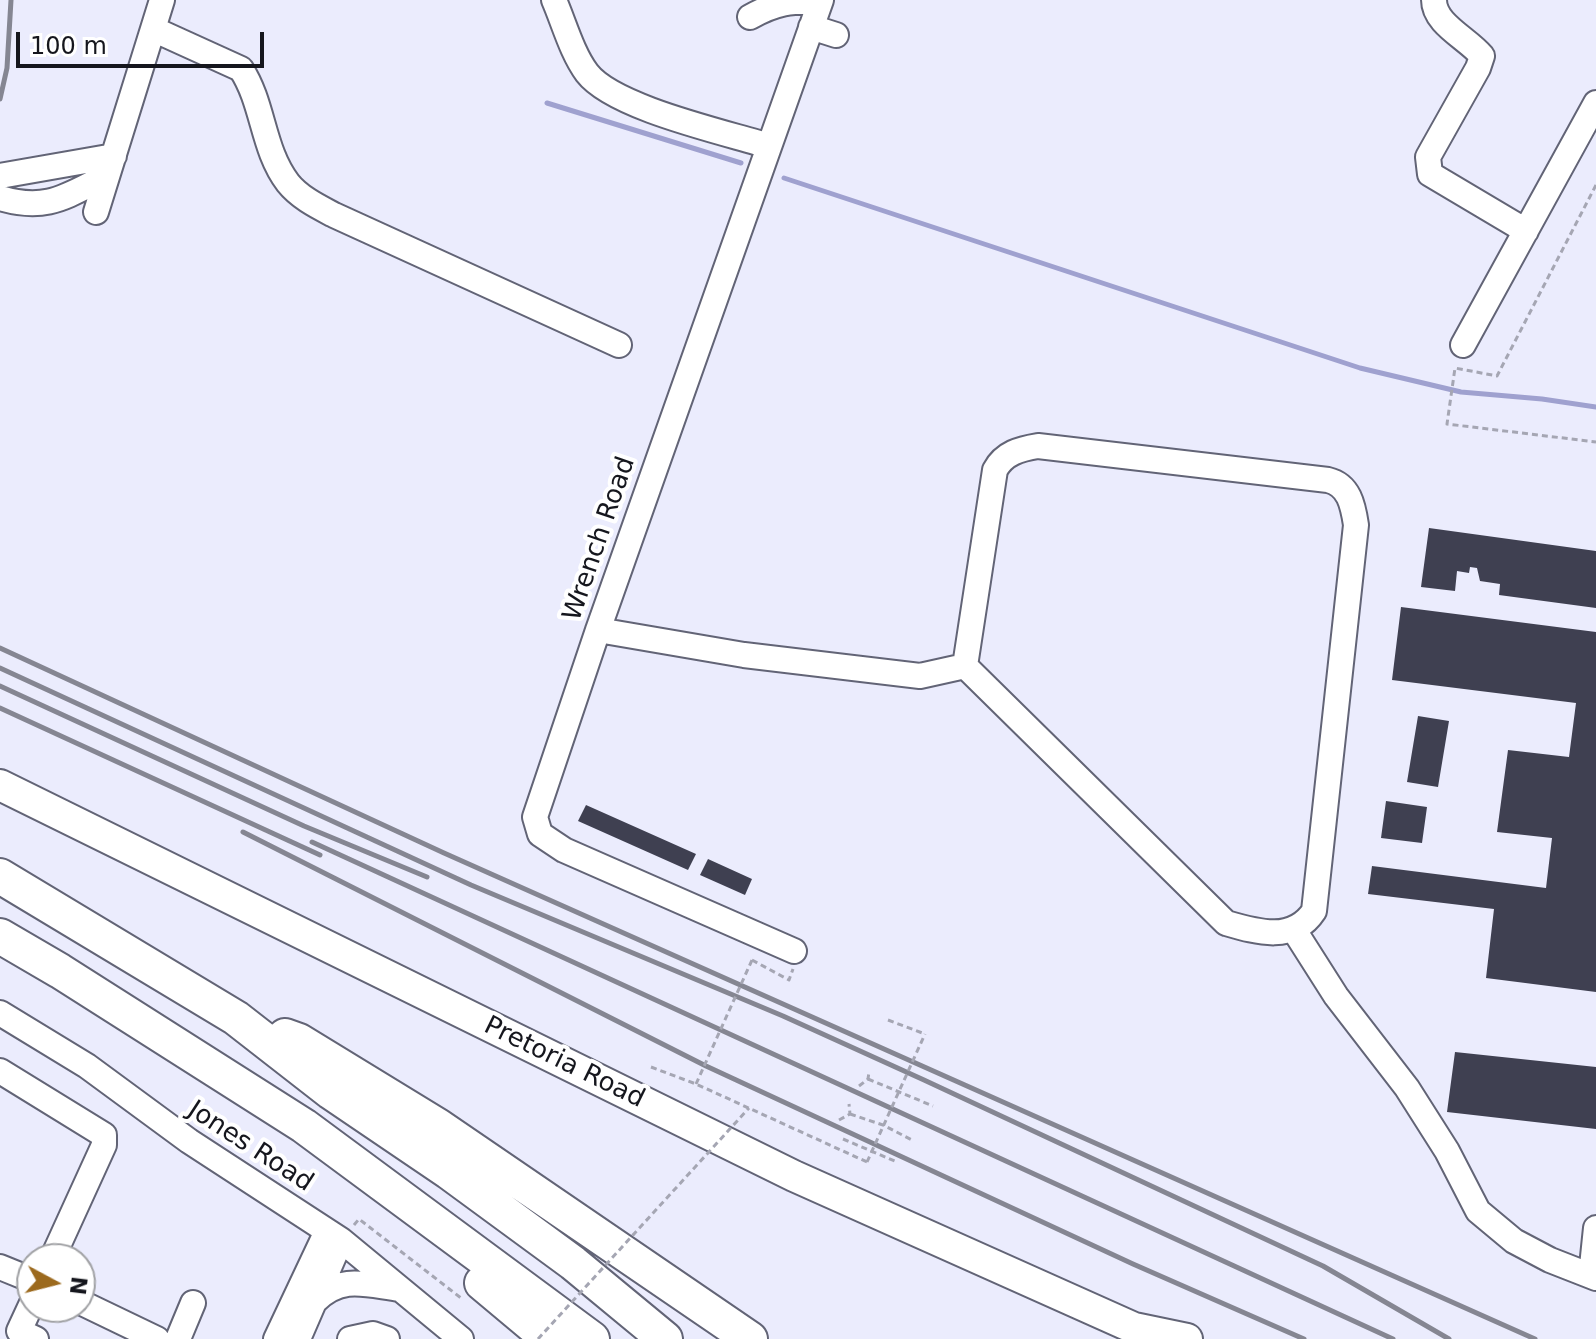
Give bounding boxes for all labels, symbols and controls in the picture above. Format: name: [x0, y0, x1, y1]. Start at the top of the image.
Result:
scale bar: [20, 16, 268, 66]
text: 100 m: [30, 32, 107, 60]
street label: Wrench Road: [557, 453, 643, 625]
street label: Pretoria Road: [479, 1011, 649, 1115]
street label: Jones Road: [181, 1095, 319, 1199]
north arrow: [16, 1243, 96, 1323]
text: N: [65, 1275, 92, 1296]

